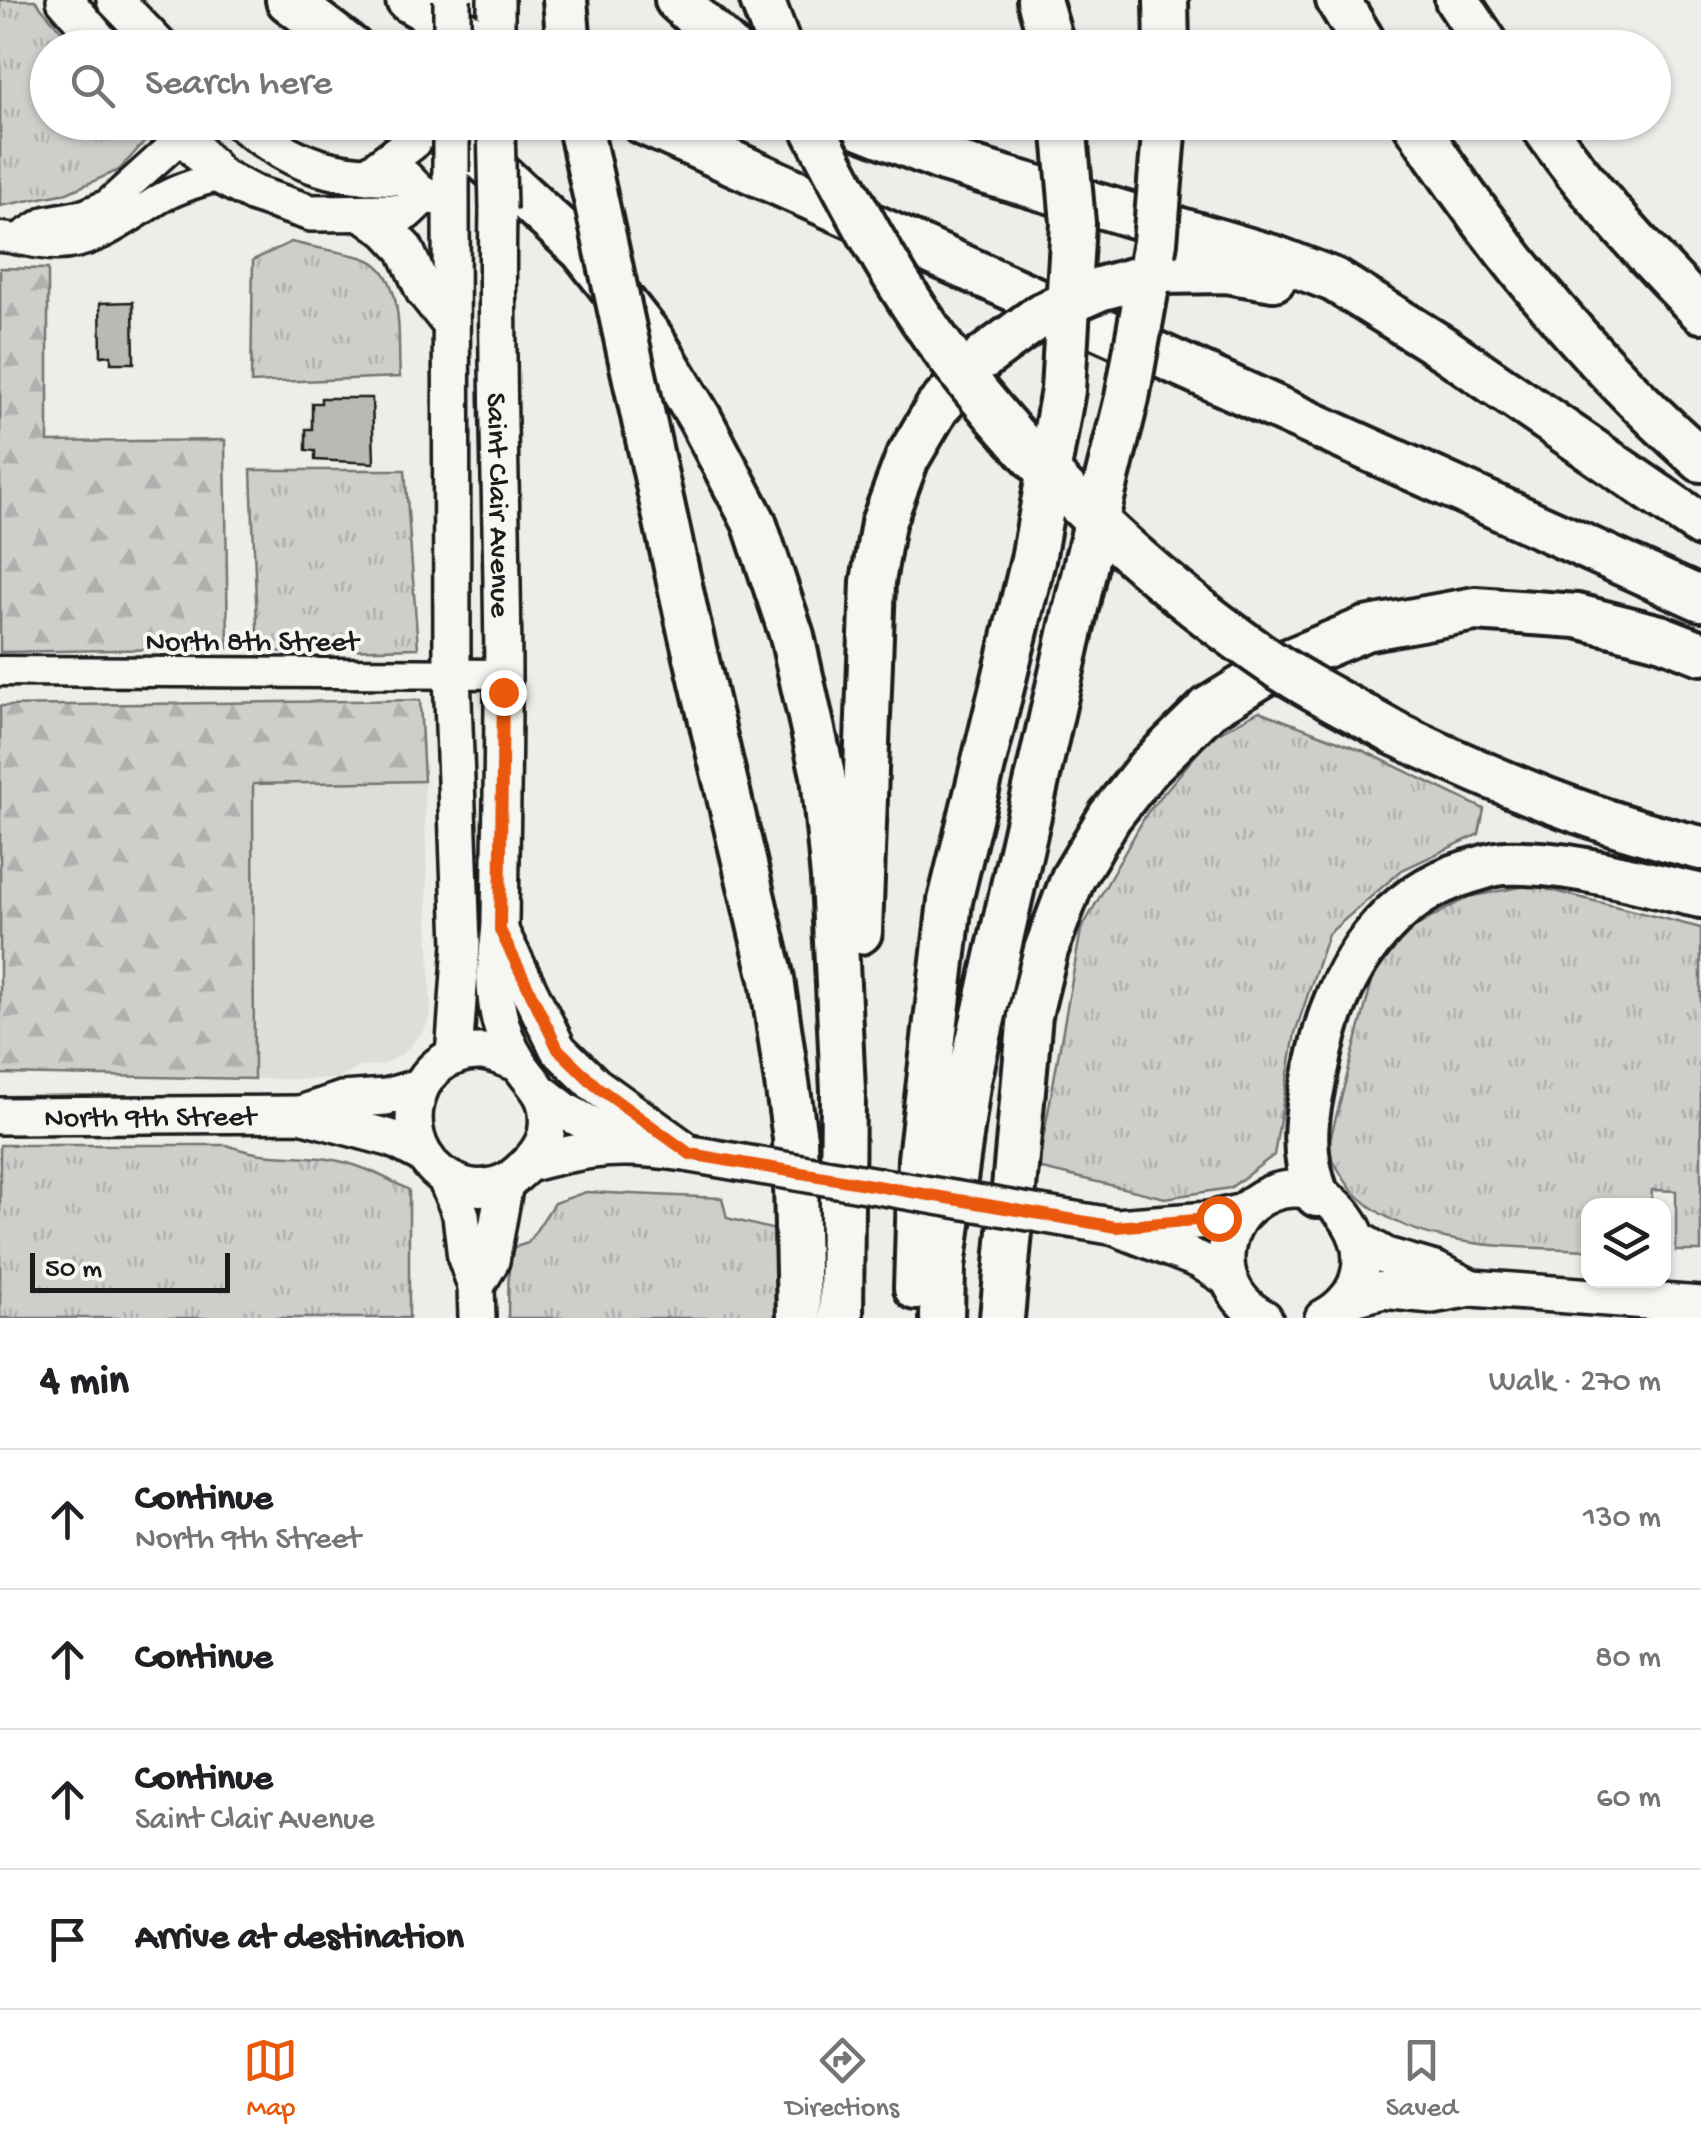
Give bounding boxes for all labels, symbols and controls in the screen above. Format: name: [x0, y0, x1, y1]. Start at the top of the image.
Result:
search box: [30, 30, 1671, 140]
icon: search: [65, 58, 120, 113]
text: Search here: [145, 63, 332, 107]
street label: Saint Clair Avenue: [476, 392, 516, 618]
street label: North 8th Street: [145, 627, 361, 662]
route end: [481, 670, 527, 716]
street label: North 9th Street: [44, 1101, 259, 1138]
route start: [1196, 1196, 1242, 1242]
map controls: [1581, 1198, 1671, 1288]
button: layers: [1581, 1198, 1671, 1288]
scale bar: [30, 1248, 230, 1292]
text: 50 m: [45, 1254, 102, 1287]
text: 4 min: [40, 1359, 129, 1408]
text: Walk · 270 m: [1489, 1364, 1661, 1402]
text: Continue: [135, 1478, 273, 1522]
icon: ahead: [40, 1492, 95, 1547]
text: 130 m: [1583, 1500, 1661, 1538]
text: North 9th Street: [135, 1522, 361, 1560]
icon: ahead: [40, 1632, 95, 1687]
text: Continue: [135, 1637, 273, 1681]
text: 80 m: [1595, 1640, 1661, 1678]
text: Continue: [135, 1758, 273, 1802]
icon: ahead: [40, 1772, 95, 1827]
text: 60 m: [1596, 1780, 1661, 1818]
text: Saint Clair Avenue: [135, 1802, 375, 1840]
icon: arrive: [40, 1912, 95, 1967]
text: Arrive at destination: [135, 1917, 464, 1961]
tab: Map: [243, 2033, 298, 2126]
tab: Directions: [785, 2033, 899, 2126]
tab: Saved: [1386, 2033, 1458, 2126]

